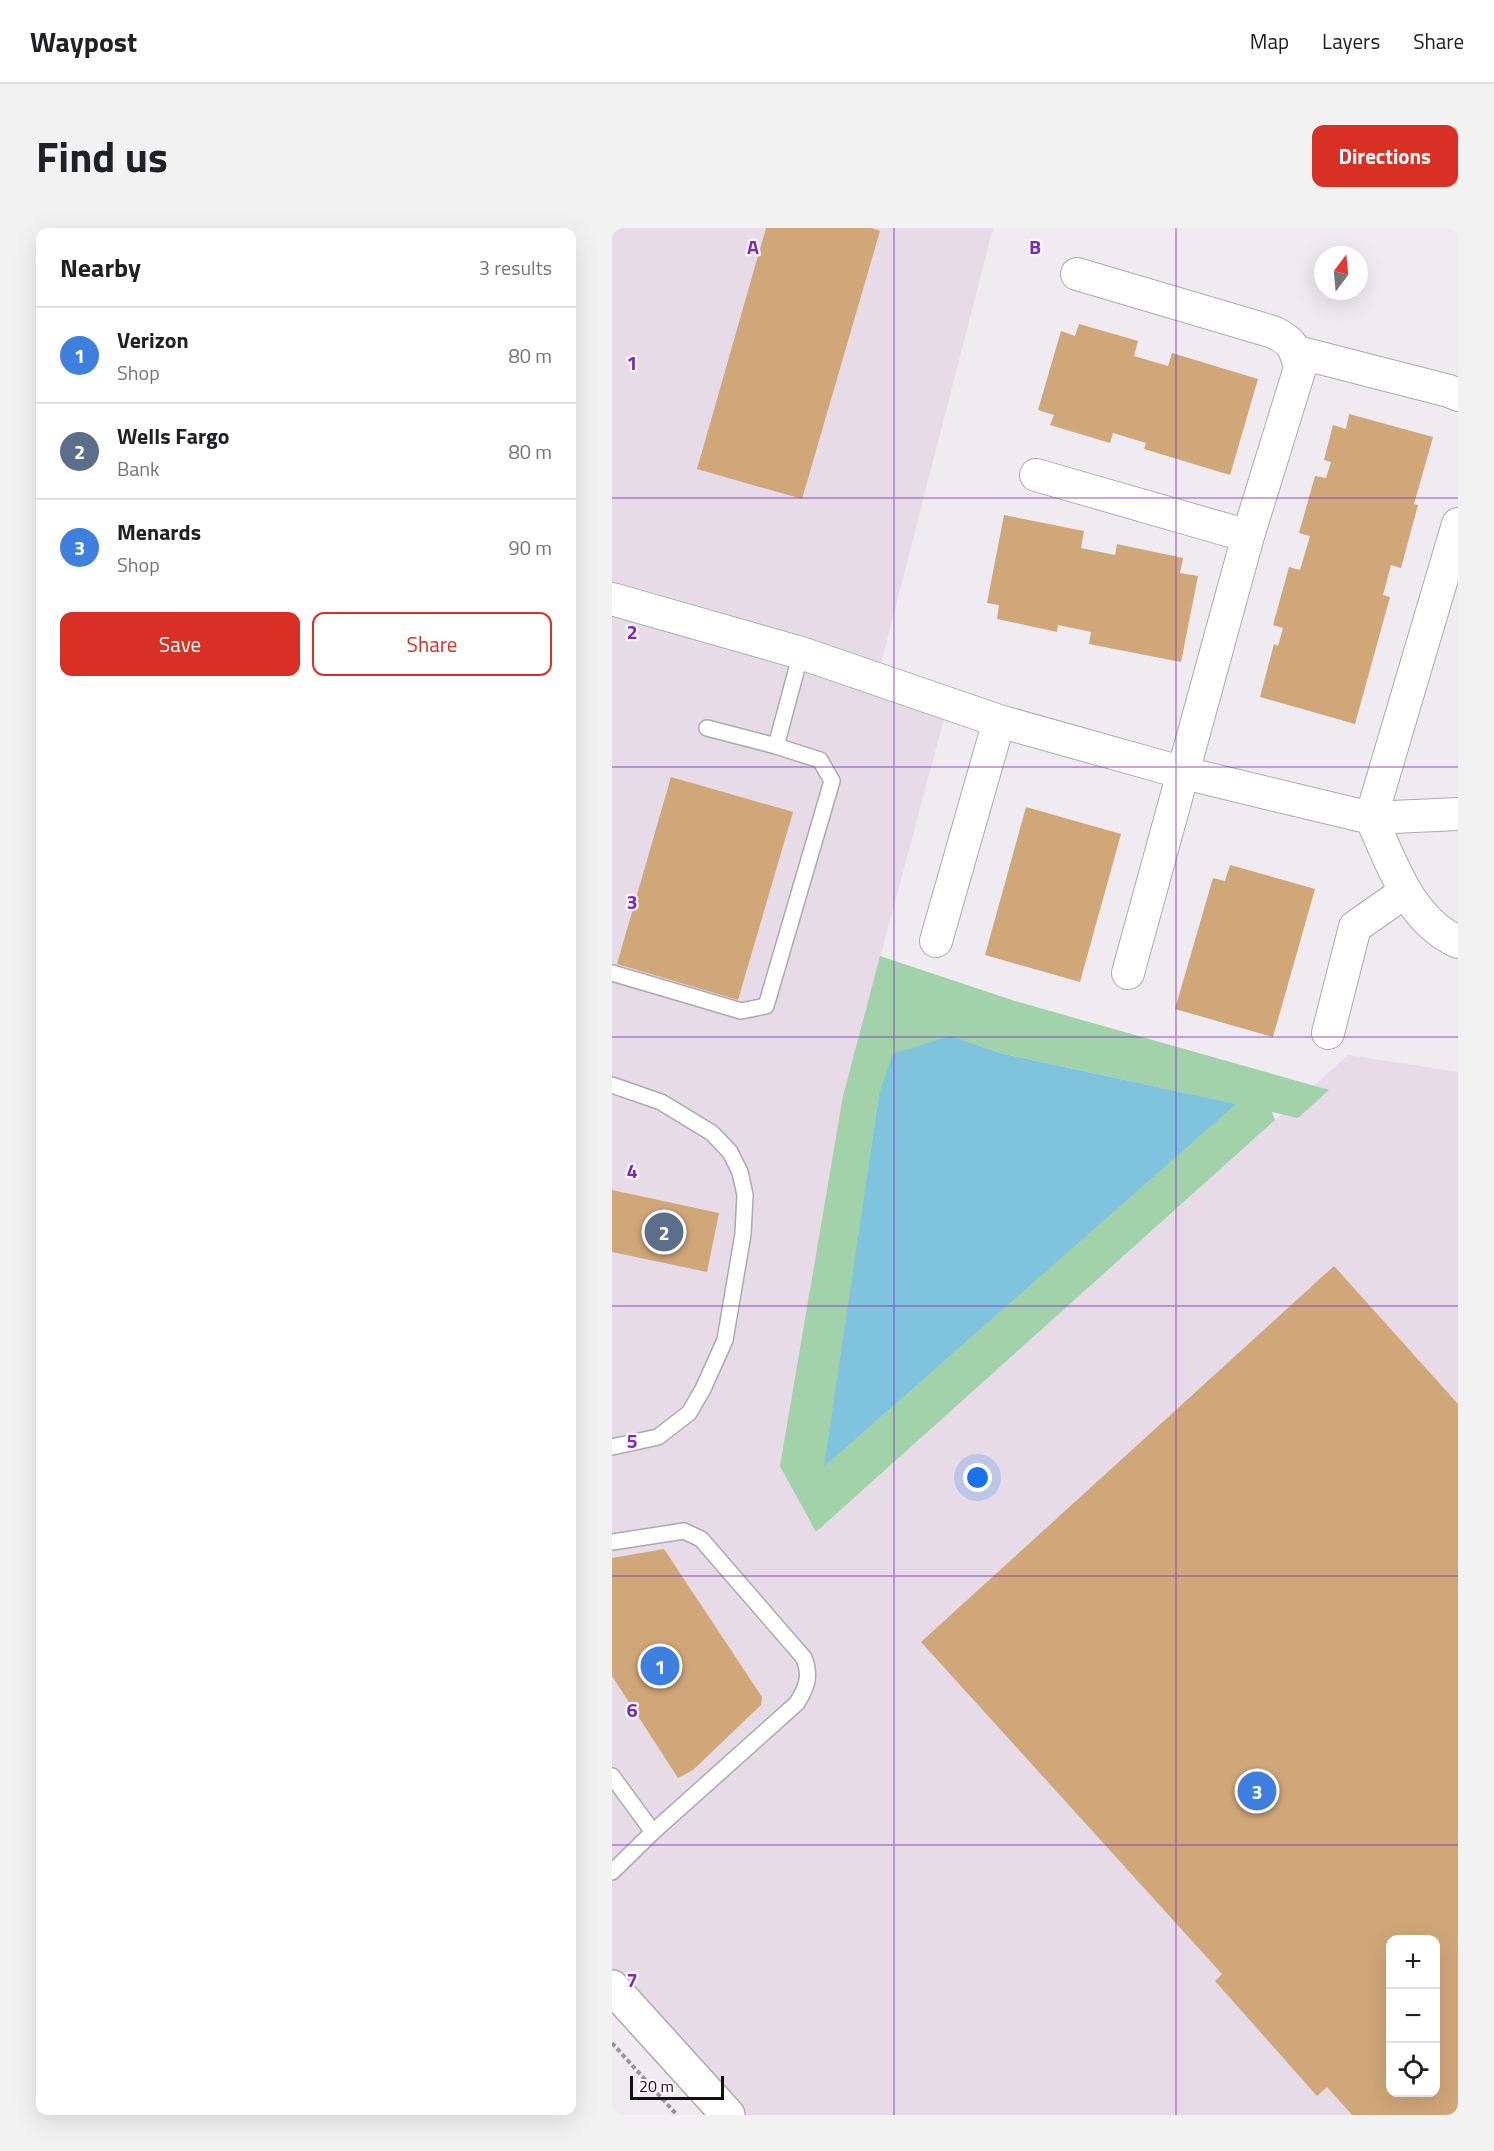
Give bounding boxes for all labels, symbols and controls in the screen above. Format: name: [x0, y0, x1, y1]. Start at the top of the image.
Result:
text: Waypost: [30, 20, 137, 63]
text: Map: [1250, 25, 1289, 57]
text: Layers: [1322, 25, 1380, 57]
text: Share: [1413, 25, 1464, 57]
text: Find us: [36, 124, 168, 188]
button: Directions: [1312, 125, 1458, 187]
text: A: [747, 231, 759, 262]
text: B: [1029, 231, 1041, 262]
north arrow: [1314, 246, 1368, 300]
text: Nearby: [60, 248, 141, 287]
text: 3 results: [479, 252, 552, 283]
text: Verizon: [117, 323, 189, 357]
text: 1: [74, 340, 85, 371]
text: 80 m: [508, 340, 552, 371]
text: 1: [626, 347, 638, 378]
text: Shop: [117, 357, 160, 388]
text: Wells Fargo: [117, 419, 230, 453]
text: 2: [74, 436, 85, 467]
text: 80 m: [508, 436, 552, 467]
text: Bank: [117, 453, 160, 484]
text: Menards: [117, 515, 201, 549]
text: 3: [74, 532, 85, 563]
text: 90 m: [508, 532, 552, 563]
text: Shop: [117, 549, 160, 580]
button: Save: [60, 612, 300, 676]
button: Share: [312, 612, 552, 676]
text: 2: [626, 616, 638, 647]
text: 3: [626, 886, 638, 917]
text: 4: [626, 1155, 638, 1186]
pin: 2: [644, 1210, 684, 1254]
text: 5: [626, 1425, 638, 1456]
your location: [963, 1463, 992, 1492]
pin: 1: [640, 1644, 680, 1688]
text: 6: [626, 1694, 638, 1725]
pin: 3: [1238, 1768, 1276, 1814]
map controls: [1386, 1935, 1440, 2097]
button: +: [1386, 1935, 1440, 1989]
text: 7: [626, 1964, 638, 1995]
button: −: [1386, 1989, 1440, 2043]
button: locate: [1386, 2043, 1440, 2097]
scale bar: [630, 2073, 724, 2100]
text: 20 m: [639, 2074, 674, 2098]

